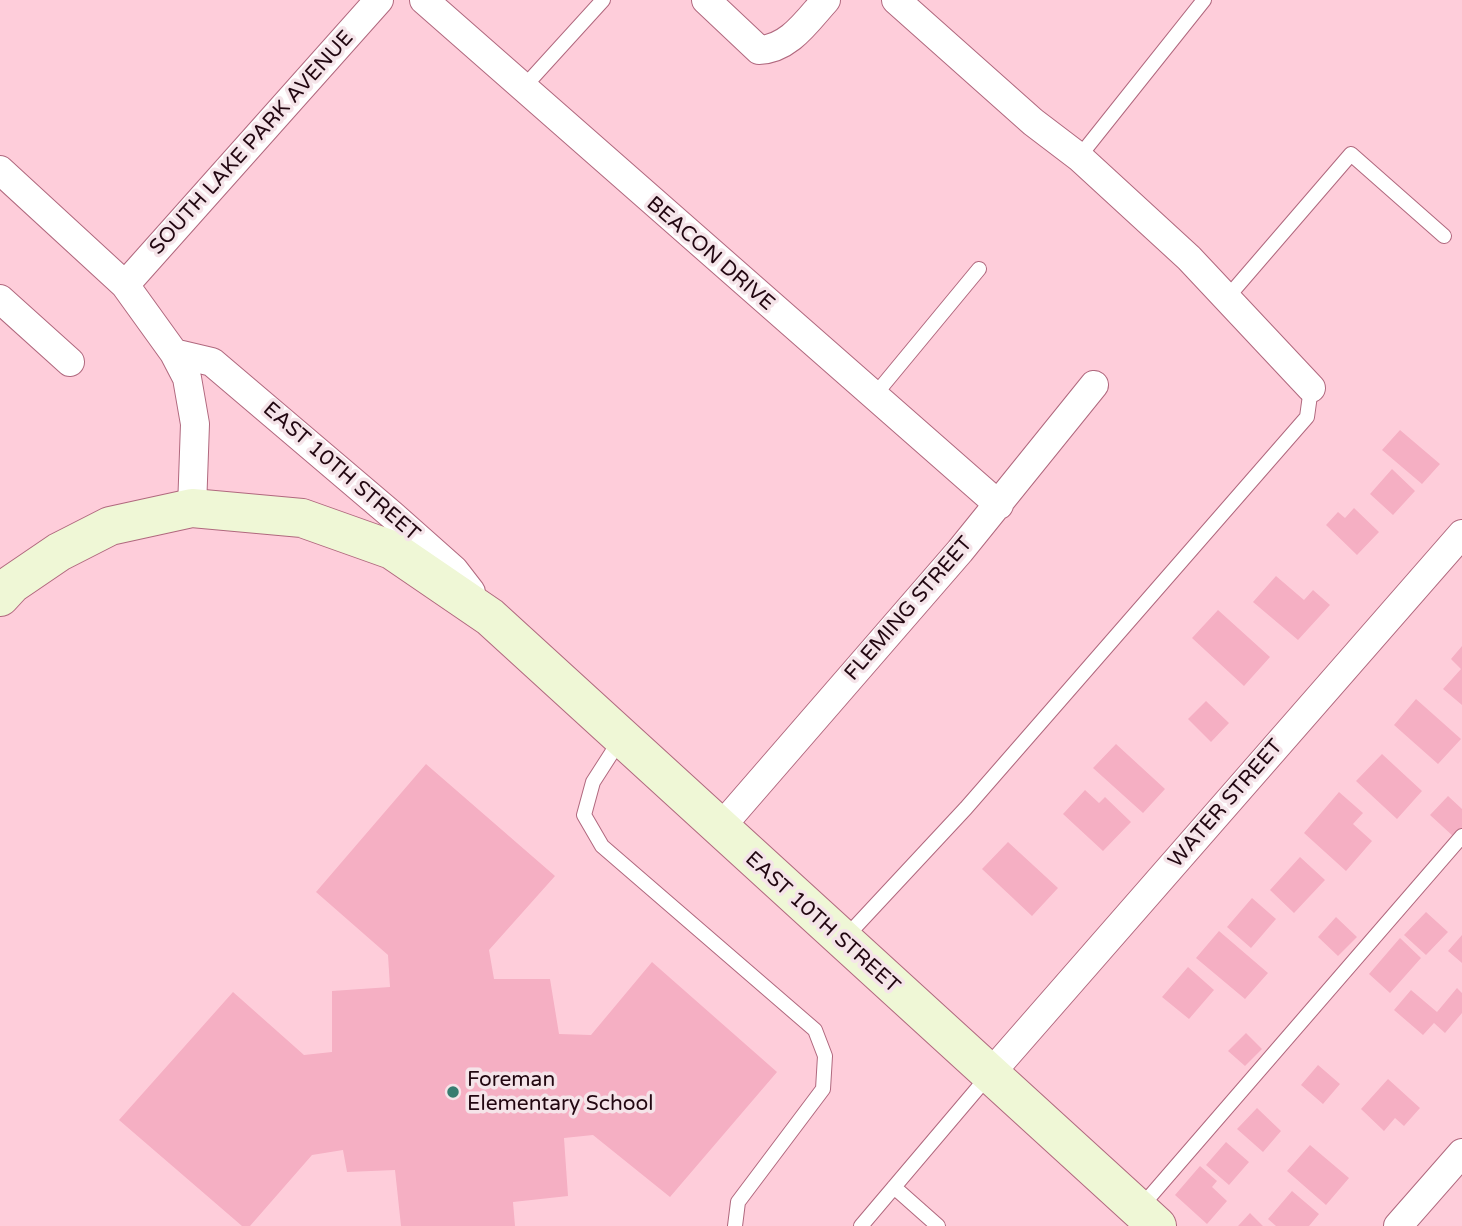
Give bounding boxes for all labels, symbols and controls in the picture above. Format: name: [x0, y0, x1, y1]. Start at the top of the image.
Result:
street label: SOUTH LAKE PARK AVENUE: [145, 26, 359, 260]
street label: BEACON DRIVE: [641, 191, 779, 317]
street label: EAST 10TH STREET: [257, 397, 425, 547]
street label: FLEMING STREET: [840, 532, 978, 686]
street label: WATER STREET: [1163, 735, 1289, 873]
street label: EAST 10TH STREET: [739, 847, 905, 999]
place label: Foreman Elementary School: [467, 1067, 654, 1117]
marker: Foreman Elementary School: [445, 1084, 461, 1100]

